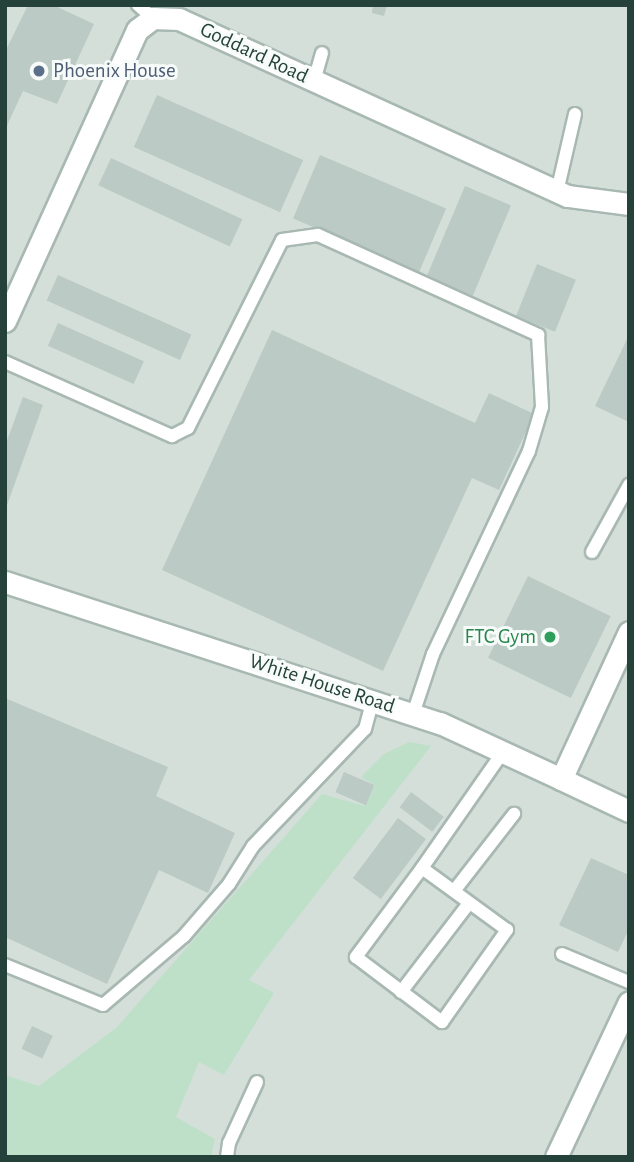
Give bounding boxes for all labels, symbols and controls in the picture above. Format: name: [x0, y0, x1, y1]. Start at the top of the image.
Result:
street label: Goddard Road: [196, 17, 312, 89]
place label: Phoenix House: [53, 58, 176, 84]
marker: Phoenix House: [31, 63, 47, 79]
place label: FTC Gym: [465, 624, 536, 650]
marker: FTC Gym: [542, 629, 558, 645]
street label: White House Road: [246, 649, 398, 719]

